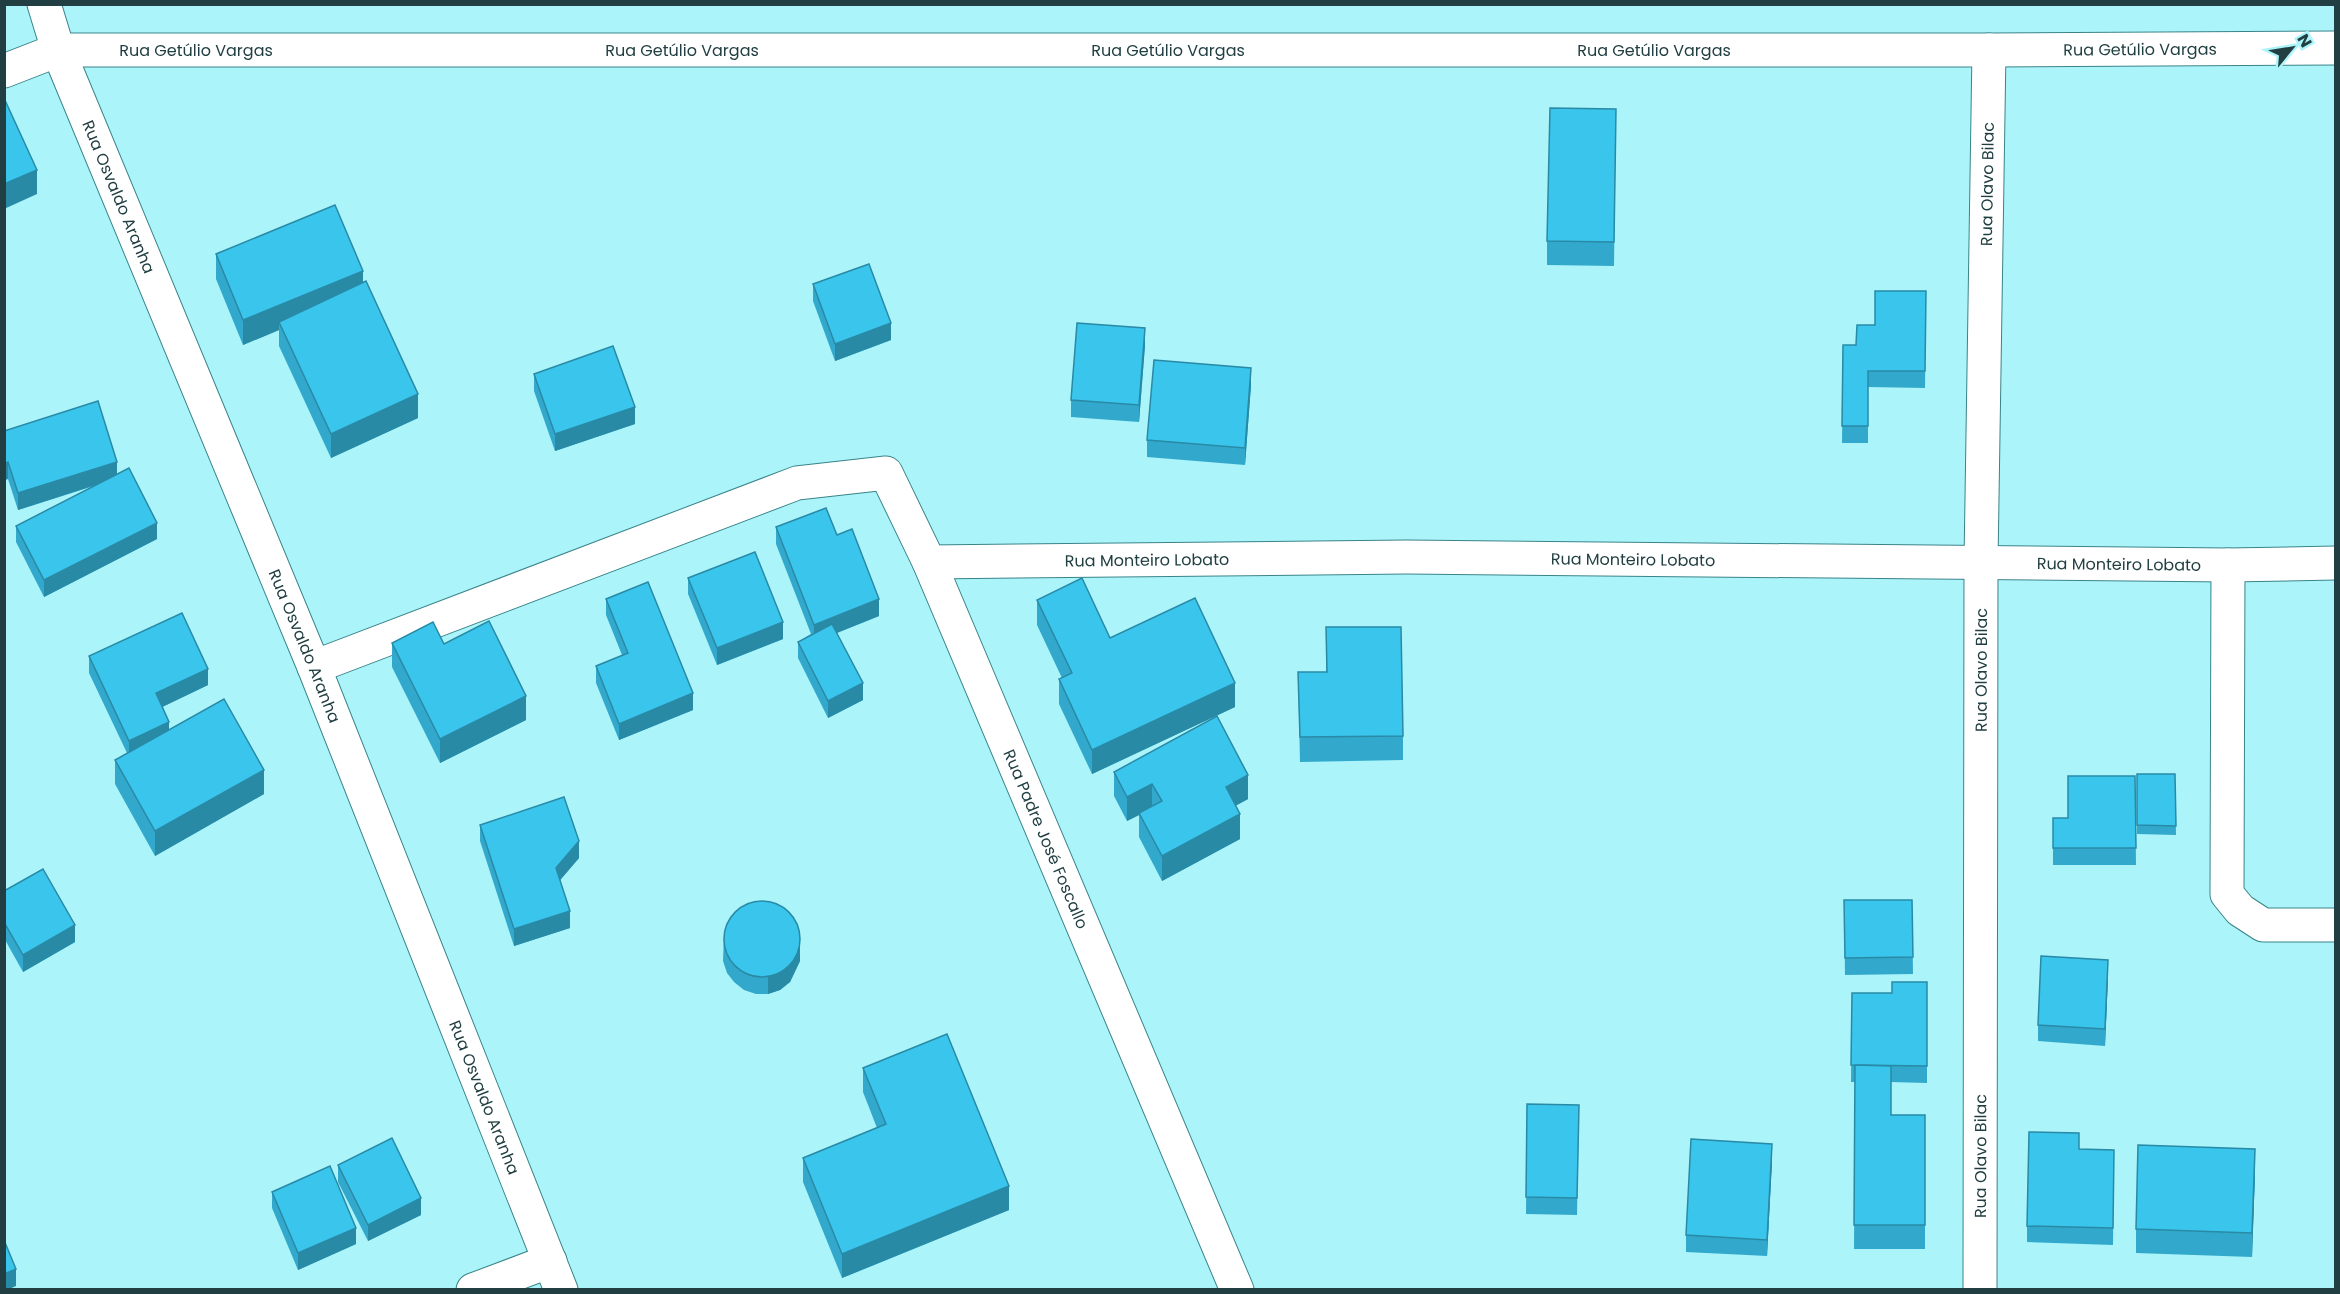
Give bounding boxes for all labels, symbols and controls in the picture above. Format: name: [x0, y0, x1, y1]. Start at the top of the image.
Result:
north arrow: [2262, 18, 2322, 78]
text: N: [2292, 30, 2318, 52]
street label: Rua Getúlio Vargas: [2063, 37, 2217, 61]
street label: Rua Getúlio Vargas: [119, 39, 273, 62]
street label: Rua Getúlio Vargas: [605, 39, 759, 62]
street label: Rua Getúlio Vargas: [1091, 39, 1245, 62]
street label: Rua Getúlio Vargas: [1577, 39, 1731, 62]
street label: Rua Osvaldo Aranha: [77, 117, 161, 277]
street label: Rua Olavo Bilac: [1974, 121, 1999, 246]
street label: Rua Monteiro Lobato: [1065, 547, 1229, 572]
street label: Rua Monteiro Lobato: [1551, 547, 1715, 572]
street label: Rua Monteiro Lobato: [2037, 552, 2201, 576]
street label: Rua Osvaldo Aranha: [263, 566, 346, 726]
street label: Rua Olavo Bilac: [1969, 608, 1992, 732]
street label: Rua Padre José Foscallo: [998, 746, 1094, 932]
street label: Rua Osvaldo Aranha: [444, 1017, 526, 1178]
street label: Rua Olavo Bilac: [1969, 1094, 1992, 1218]

